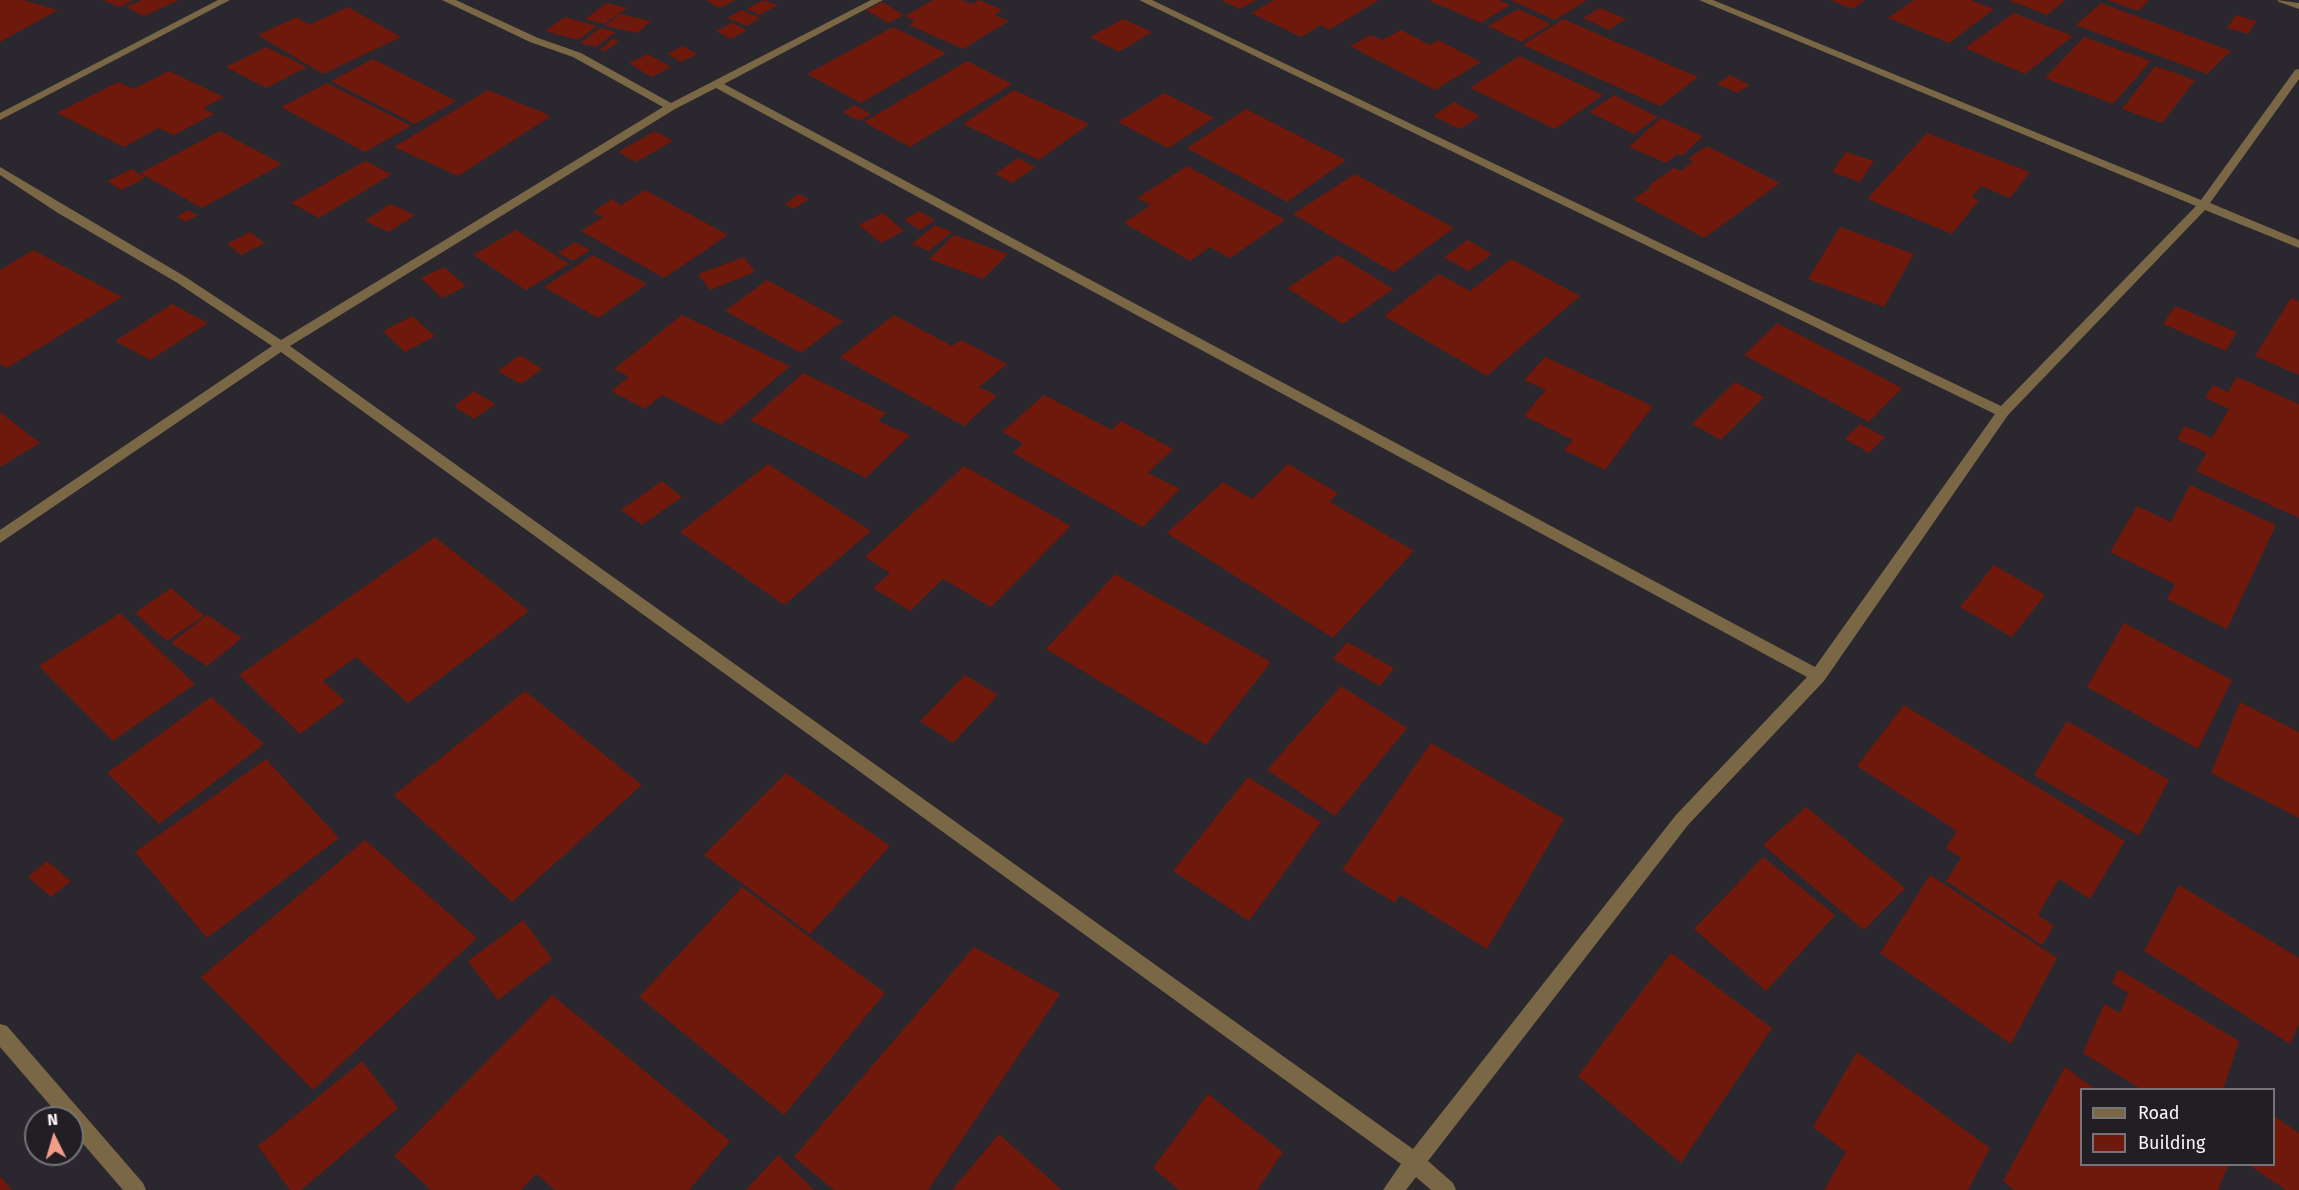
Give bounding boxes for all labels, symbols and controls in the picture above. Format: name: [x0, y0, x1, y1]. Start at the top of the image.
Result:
legend: [2080, 1088, 2275, 1166]
text: Road: [2138, 1102, 2180, 1124]
north arrow: [24, 1106, 84, 1166]
text: N: [46, 1110, 59, 1129]
text: Building: [2138, 1132, 2205, 1154]

